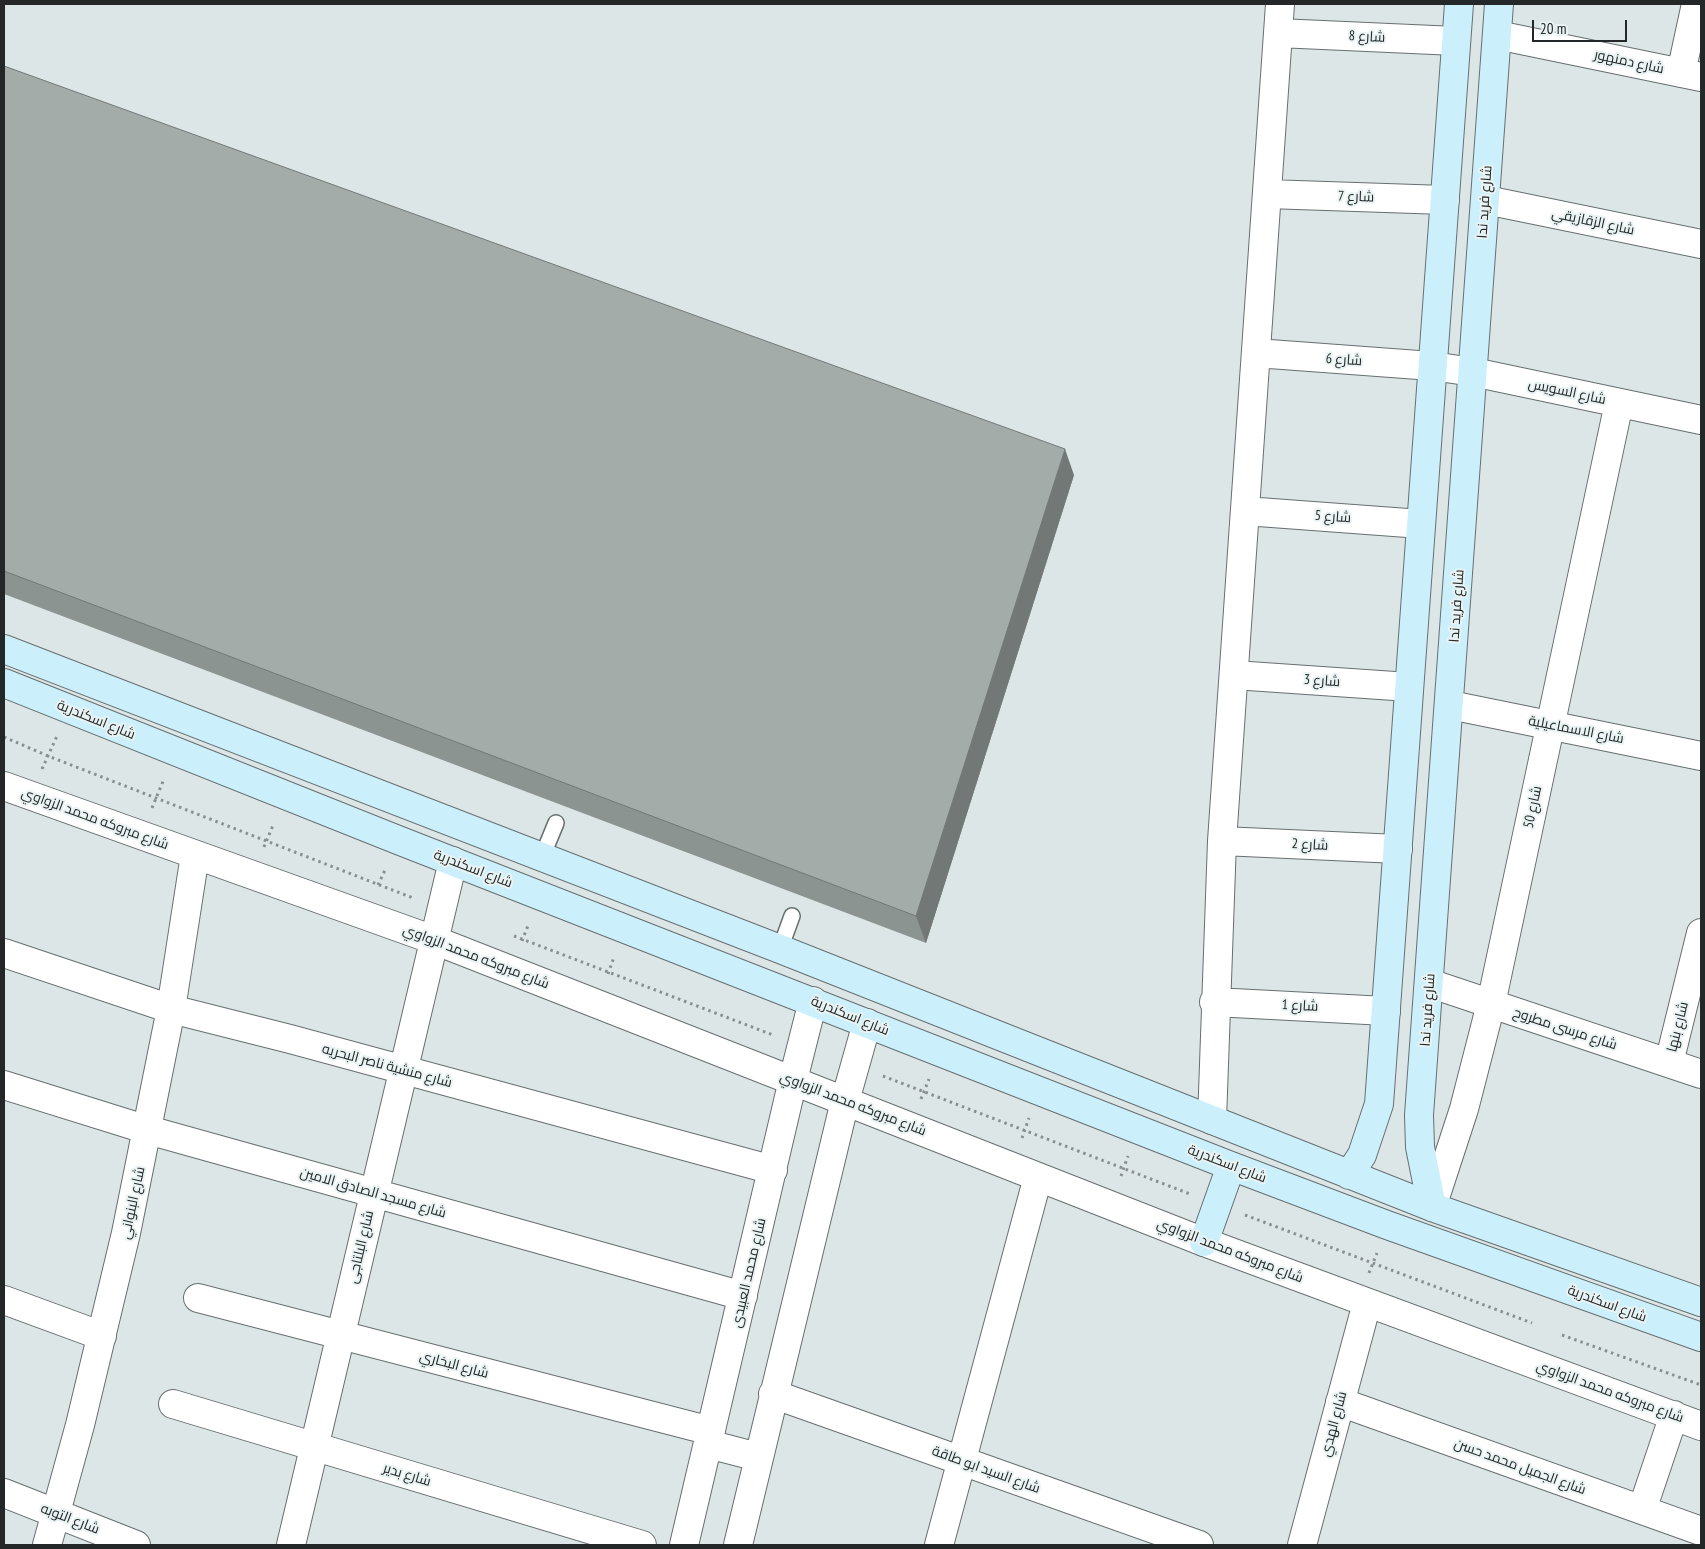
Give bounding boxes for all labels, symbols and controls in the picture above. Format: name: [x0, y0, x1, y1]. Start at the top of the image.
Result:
scale bar: [1535, 10, 1630, 42]
text: 20 m: [1540, 19, 1566, 38]
street label: شارع 8: [1348, 28, 1386, 46]
street label: شارع دمنهور: [1593, 46, 1665, 78]
street label: شارع فريد ندا: [1474, 165, 1496, 239]
street label: شارع 7: [1338, 188, 1374, 206]
street label: شارع الزقازيقي: [1550, 205, 1636, 239]
street label: شارع 6: [1325, 350, 1363, 370]
street label: شارع السويس: [1527, 376, 1607, 408]
street label: شارع 5: [1314, 507, 1352, 527]
street label: شارع فريد ندا: [1446, 569, 1468, 643]
street label: شارع 3: [1303, 671, 1341, 691]
street label: شارع اسكندرية: [54, 697, 138, 743]
street label: شارع الاسماعيلية: [1527, 713, 1625, 747]
street label: شارع 50: [1520, 784, 1546, 830]
street label: شارع مبروكه محمد الزواوي: [19, 785, 171, 853]
street label: شارع 2: [1291, 836, 1329, 854]
street label: شارع اسكندرية: [431, 846, 515, 892]
street label: شارع مبروكه محمد الزواوي: [400, 921, 552, 993]
street label: شارع فريد ندا: [1417, 973, 1439, 1047]
street label: شارع اسكندرية: [808, 993, 892, 1039]
street label: شارع 1: [1281, 997, 1319, 1015]
street label: شارع بنها: [1664, 1000, 1692, 1054]
street label: شارع مرسى مطروح: [1511, 1004, 1619, 1054]
street label: شارع منشية ناصر البحريه: [320, 1041, 454, 1091]
street label: شارع مبروكه محمد الزواوي: [777, 1068, 929, 1140]
street label: شارع اسكندرية: [1185, 1141, 1269, 1187]
street label: شارع مسجد الصادق الامين: [298, 1164, 448, 1222]
street label: شارع البنواني: [117, 1165, 149, 1241]
street label: شارع البلتاجى: [344, 1209, 378, 1285]
street label: شارع مبروكه محمد الزواوي: [1154, 1215, 1306, 1287]
street label: شارع محمد العبيدى: [728, 1216, 770, 1330]
street label: شارع اسكندرية: [1565, 1282, 1649, 1326]
street label: شارع البخاري: [418, 1348, 490, 1382]
street label: شارع مبروكه محمد الزواوي: [1534, 1358, 1686, 1426]
street label: شارع الهدي: [1317, 1389, 1351, 1459]
street label: شارع الجميل محمد حسن: [1452, 1435, 1588, 1499]
street label: شارع السيد ابو طاقة: [930, 1443, 1042, 1497]
street label: شارع بدير: [381, 1460, 433, 1490]
street label: شارع التوبه: [38, 1500, 102, 1538]

